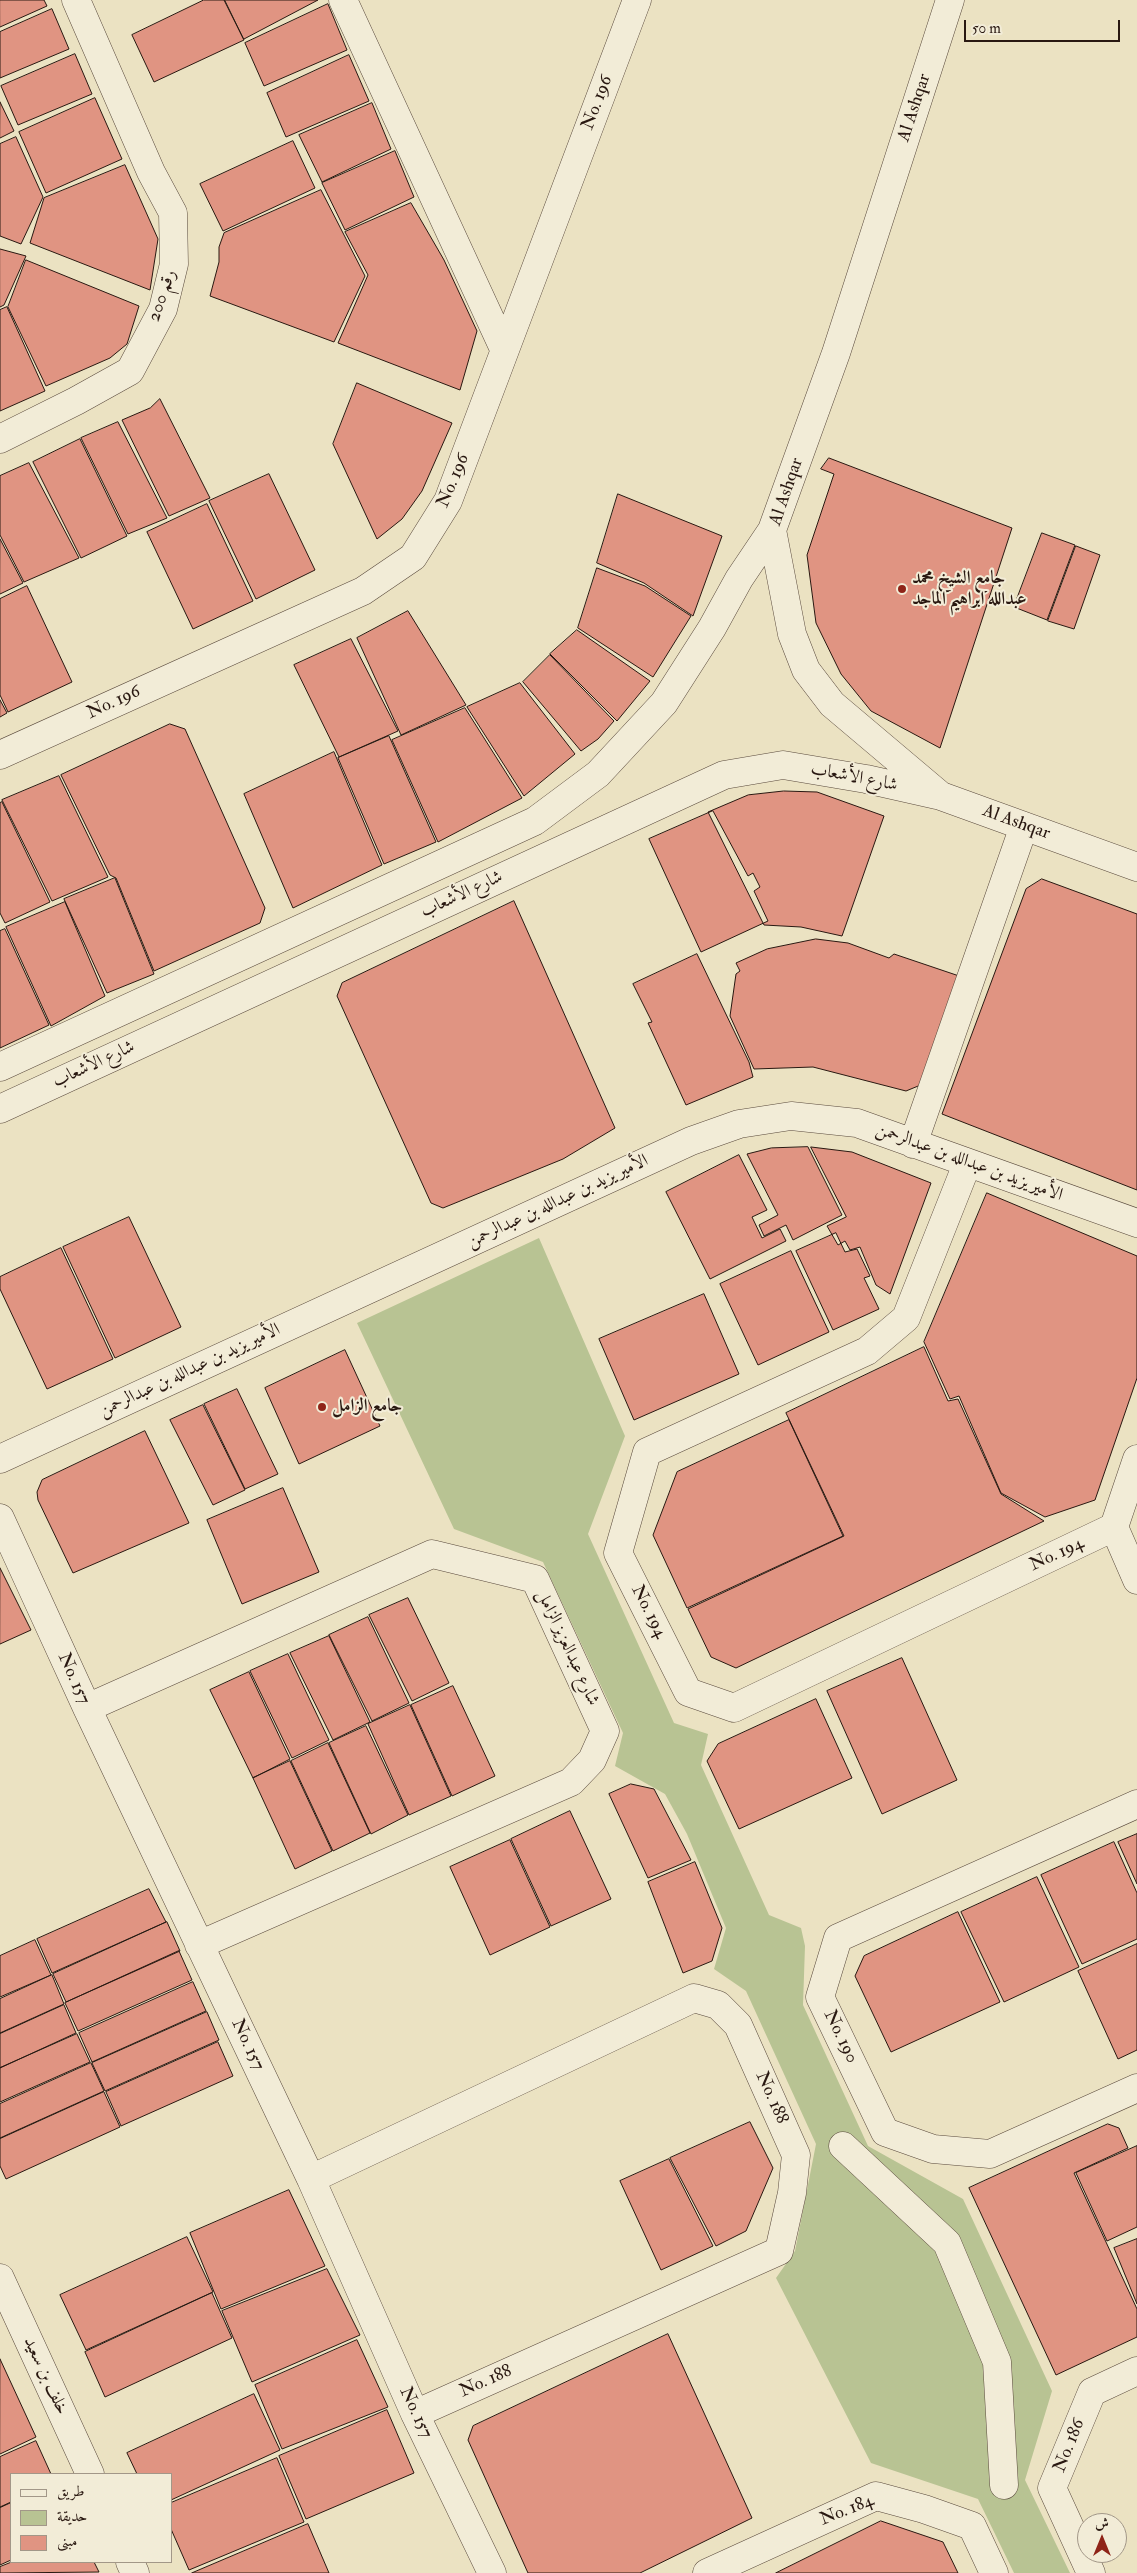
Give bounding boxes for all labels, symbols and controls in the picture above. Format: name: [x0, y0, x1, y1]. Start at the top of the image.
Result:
scale bar: [967, 10, 1123, 42]
text: 50 m: [972, 19, 1001, 38]
street label: Al Ashqar: [894, 71, 936, 145]
street label: No. 196: [578, 73, 618, 133]
street label: رقم 200: [144, 267, 182, 325]
street label: No. 196: [433, 451, 475, 511]
street label: Al Ashqar: [765, 455, 809, 529]
place label: جامع الشيخ محمد عبدالله ابراهيم الماجد: [912, 568, 1027, 610]
marker: جامع الشيخ محمد عبدالله ابراهيم الماجد: [896, 583, 908, 595]
street label: No. 196: [84, 681, 144, 725]
street label: شارع الأشعاب: [809, 759, 899, 797]
street label: Al Ashqar: [979, 801, 1053, 845]
street label: شارع الأشعاب: [418, 867, 506, 923]
street label: شارع الأشعاب: [50, 1037, 138, 1093]
street label: الأمير يزيد بن عبدالله بن عبدالرحمن: [873, 1119, 1065, 1207]
street label: الأمير يزيد بن عبدالله بن عبدالرحمن: [464, 1151, 652, 1253]
street label: الأمير يزيد بن عبدالله بن عبدالرحمن: [96, 1320, 284, 1422]
place label: جامع الزامل: [332, 1396, 402, 1418]
marker: جامع الزامل: [316, 1401, 328, 1413]
street label: No. 194: [1027, 1533, 1087, 1577]
street label: No. 194: [625, 1582, 671, 1642]
street label: شارع عبدالعزيز الزامل: [531, 1586, 603, 1710]
street label: No. 157: [52, 1650, 94, 1708]
street label: No. 190: [818, 2007, 862, 2067]
street label: No. 157: [226, 2016, 268, 2074]
street label: No. 188: [750, 2068, 792, 2128]
street label: خلف بن سعيد: [18, 2334, 72, 2418]
street label: No. 188: [456, 2361, 516, 2403]
street label: No. 157: [394, 2384, 436, 2442]
street label: No. 186: [1050, 2416, 1090, 2476]
legend: [10, 2473, 172, 2563]
text: طريق: [57, 2482, 84, 2501]
street label: No. 184: [817, 2490, 877, 2532]
text: حديقة: [57, 2507, 87, 2526]
north arrow: [1077, 2513, 1127, 2563]
text: ش: [1095, 2515, 1109, 2532]
text: مبنى: [57, 2532, 77, 2551]

